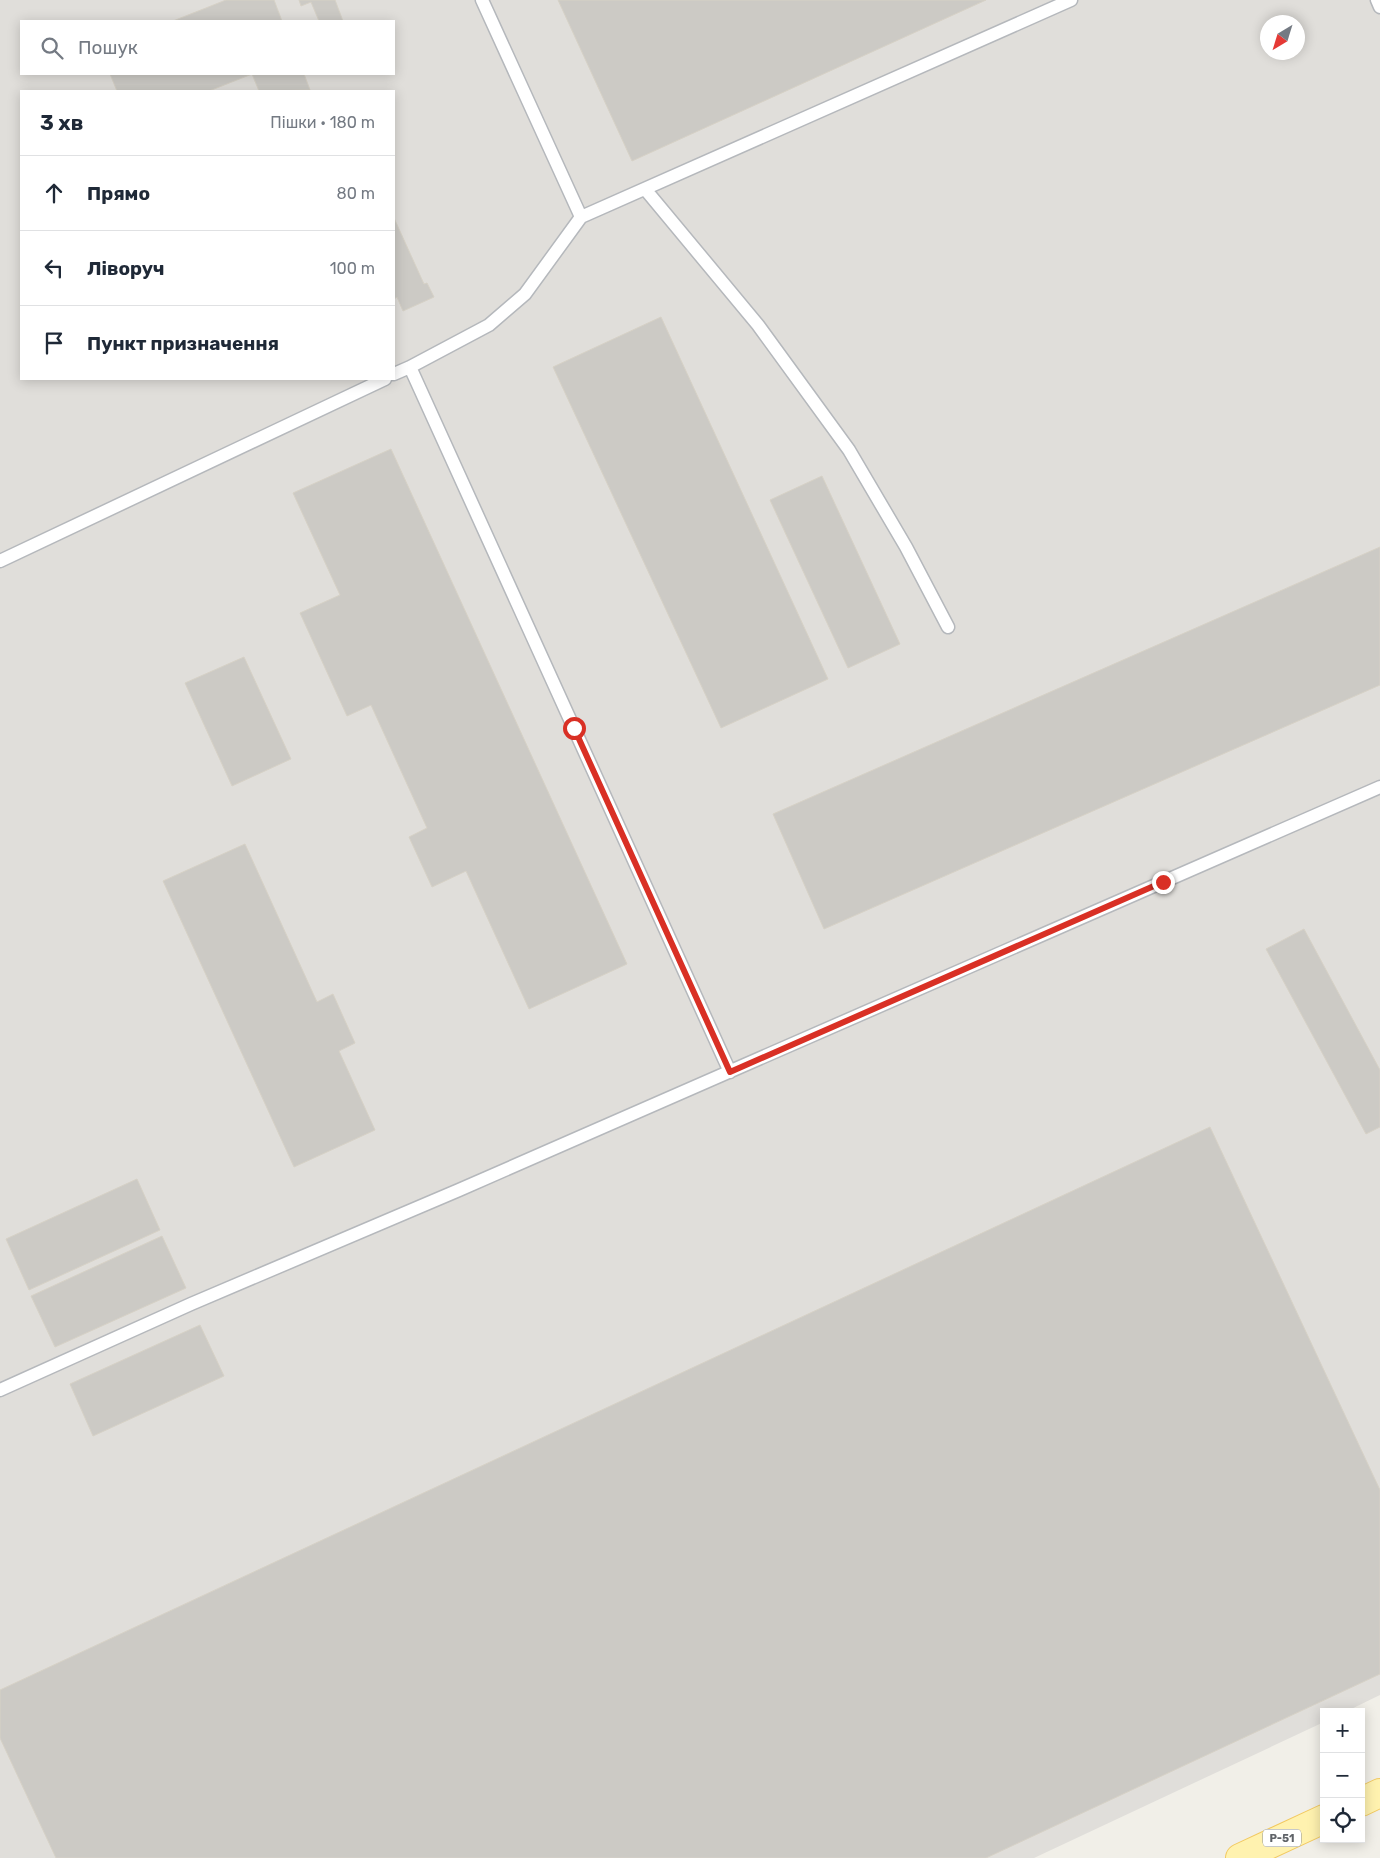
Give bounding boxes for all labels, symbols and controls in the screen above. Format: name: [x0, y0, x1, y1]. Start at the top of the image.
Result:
north arrow: [1260, 15, 1305, 60]
search box: [20, 20, 395, 75]
icon: search: [38, 34, 66, 62]
text: Пошук: [78, 36, 138, 59]
text: 3 хв: [40, 110, 83, 135]
text: Пішки · 180 m: [270, 113, 375, 132]
icon: ahead: [40, 179, 68, 207]
text: Прямо: [87, 182, 150, 205]
text: 80 m: [337, 184, 375, 203]
icon: left: [40, 254, 68, 282]
text: Ліворуч: [87, 257, 164, 280]
text: 100 m: [330, 259, 375, 278]
icon: arrive: [40, 329, 68, 357]
text: Пункт призначення: [87, 332, 279, 355]
route start: [563, 717, 586, 740]
route end: [1152, 871, 1175, 894]
map controls: [1320, 1708, 1365, 1843]
button: +: [1320, 1708, 1365, 1753]
button: −: [1320, 1753, 1365, 1798]
button: locate: [1320, 1798, 1365, 1843]
road number: Р-51: [1263, 1830, 1301, 1846]

